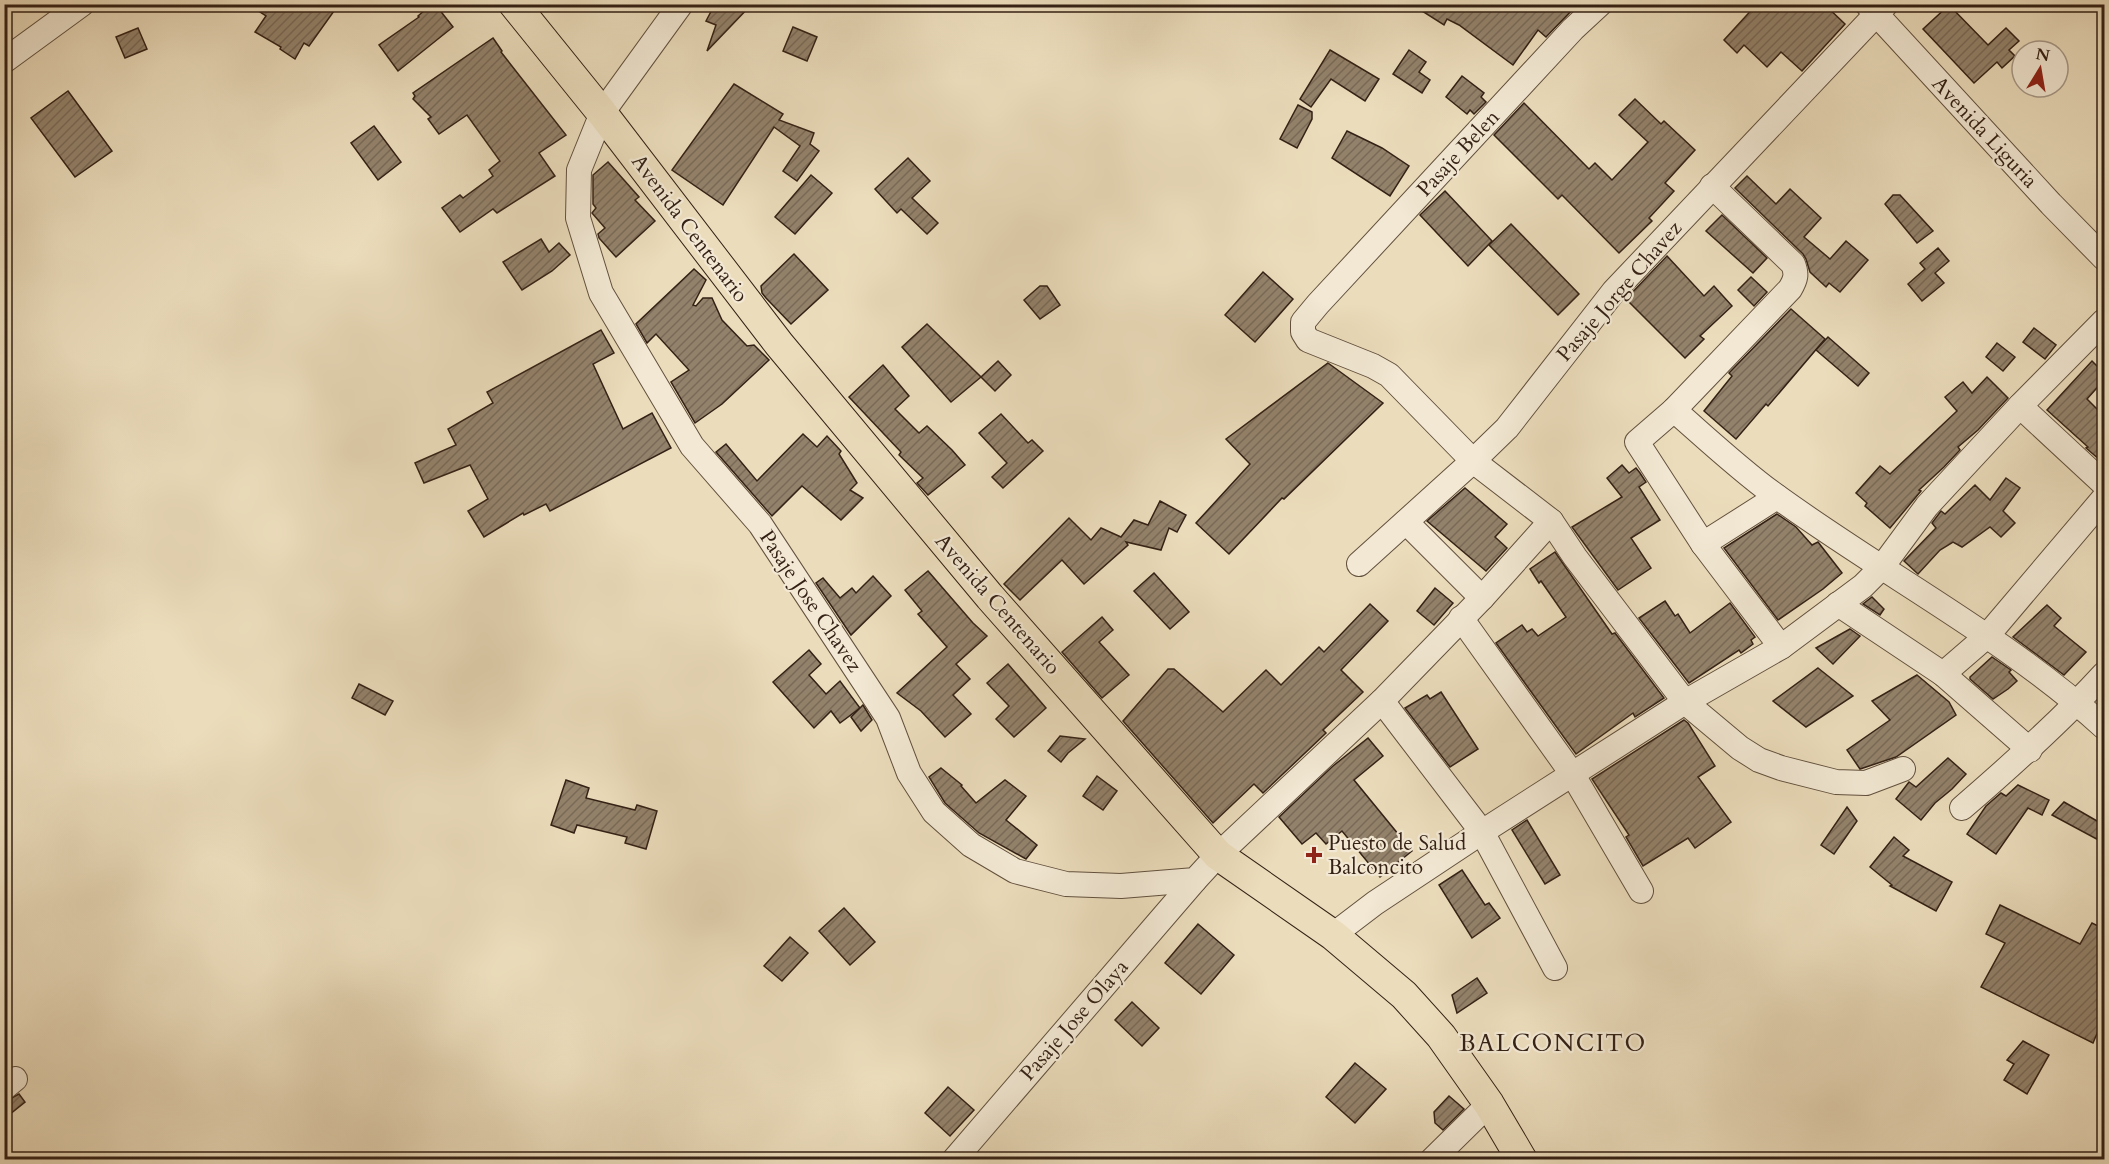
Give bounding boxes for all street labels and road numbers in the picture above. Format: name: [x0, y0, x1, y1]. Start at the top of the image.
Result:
street label: Avenida Liguria: [1925, 70, 2044, 195]
street label: Pasaje Belen: [1410, 103, 1506, 203]
street label: Avenida Centenario: [624, 148, 755, 308]
street label: Pasaje Jorge Chavez: [1550, 214, 1689, 368]
street label: Pasaje Jose Chavez: [752, 525, 869, 679]
street label: Avenida Centenario: [928, 527, 1067, 681]
street label: Pasaje Jose Olaya: [1014, 953, 1135, 1087]

